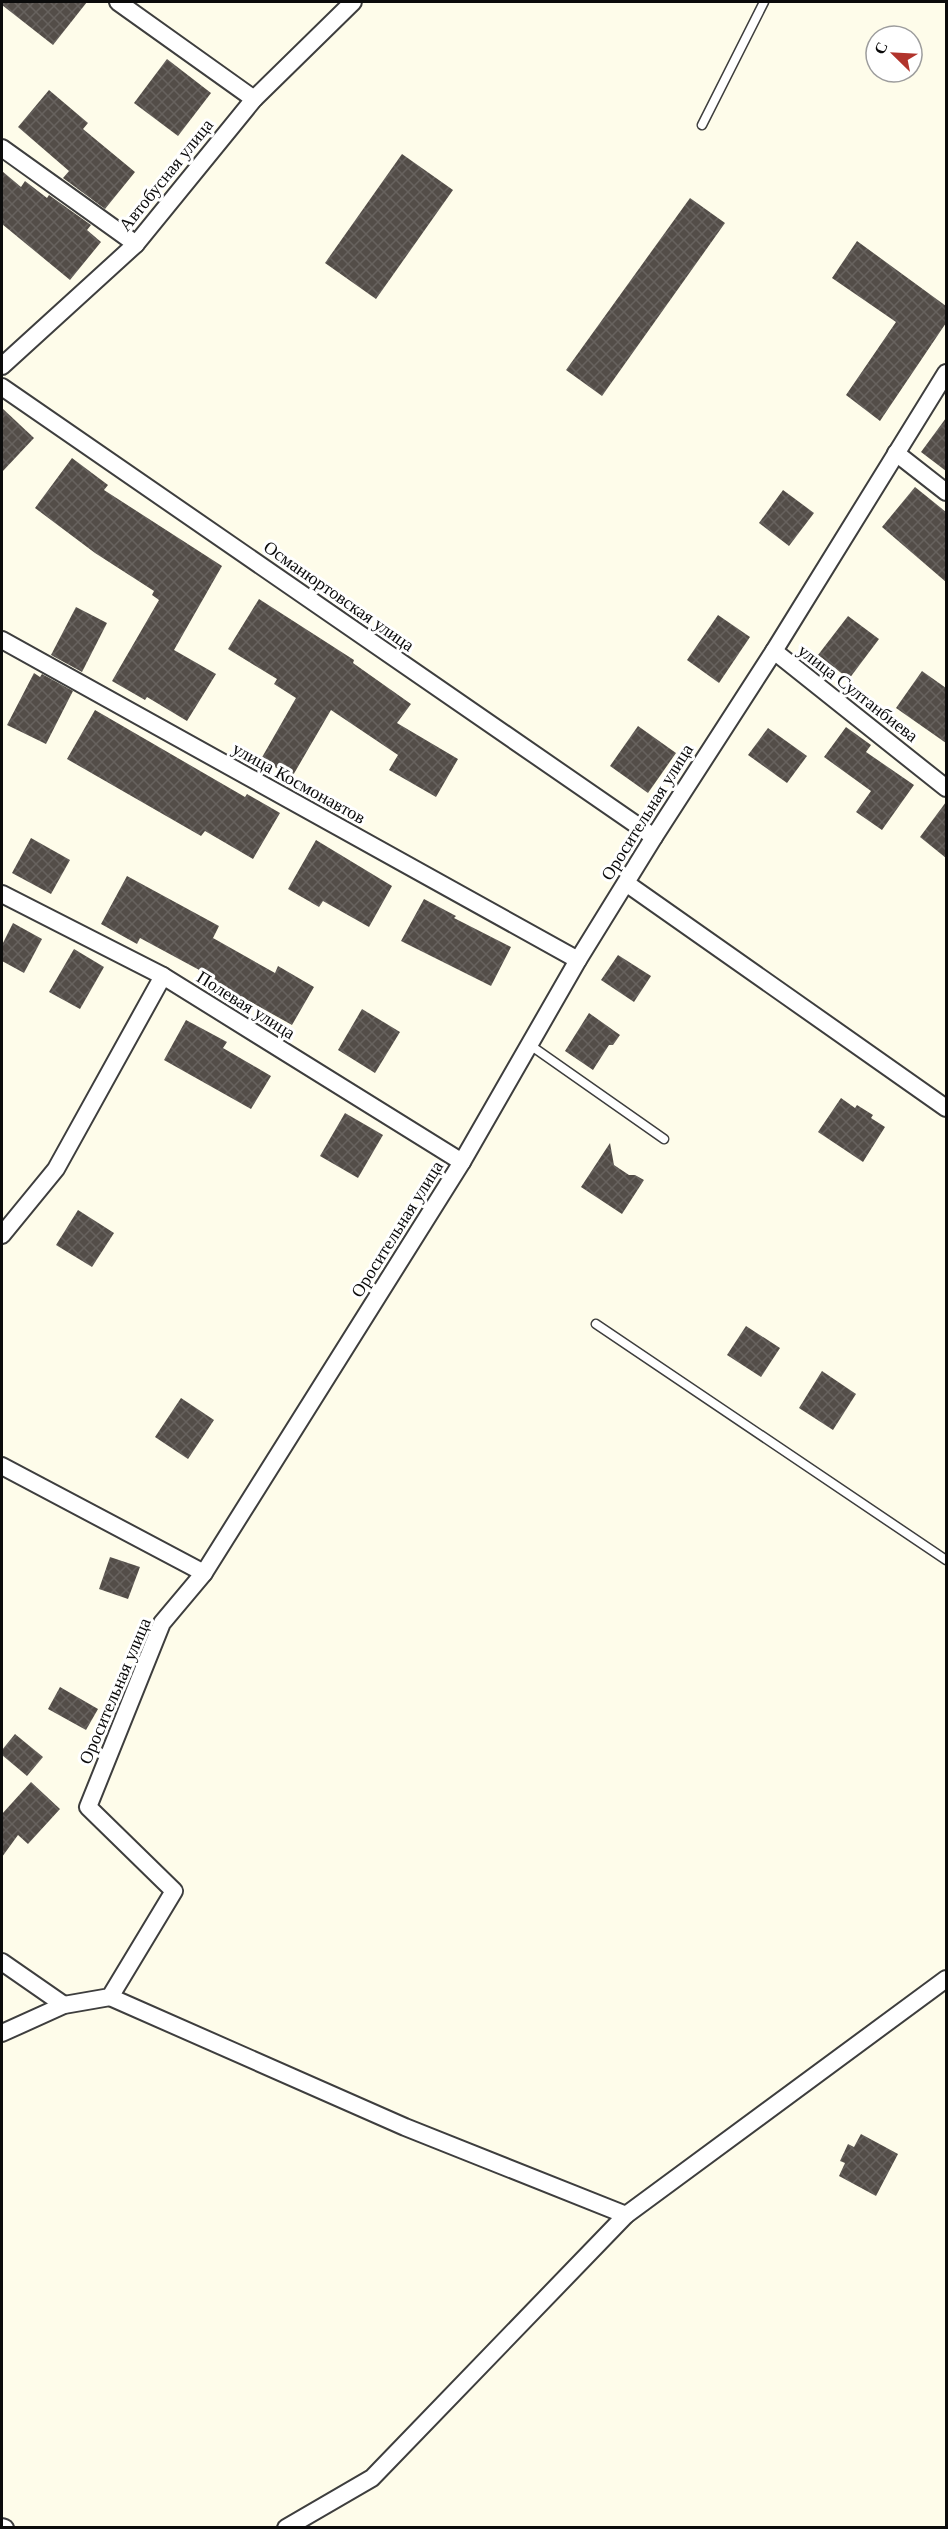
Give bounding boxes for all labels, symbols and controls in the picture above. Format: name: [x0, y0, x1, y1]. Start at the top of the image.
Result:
north arrow: [864, 24, 924, 84]
text: С: [871, 39, 891, 57]
street label: Автобусная улица: [115, 115, 217, 235]
street label: Османюртовская улица: [260, 537, 418, 655]
street label: улица Султанбиева: [794, 640, 922, 746]
street label: улица Космонавтов: [229, 738, 369, 828]
street label: Оросительная улица: [597, 740, 697, 884]
street label: Полевая улица: [193, 967, 299, 1043]
street label: Оросительная улица: [347, 1157, 447, 1301]
street label: Оросительная улица: [75, 1615, 155, 1767]

